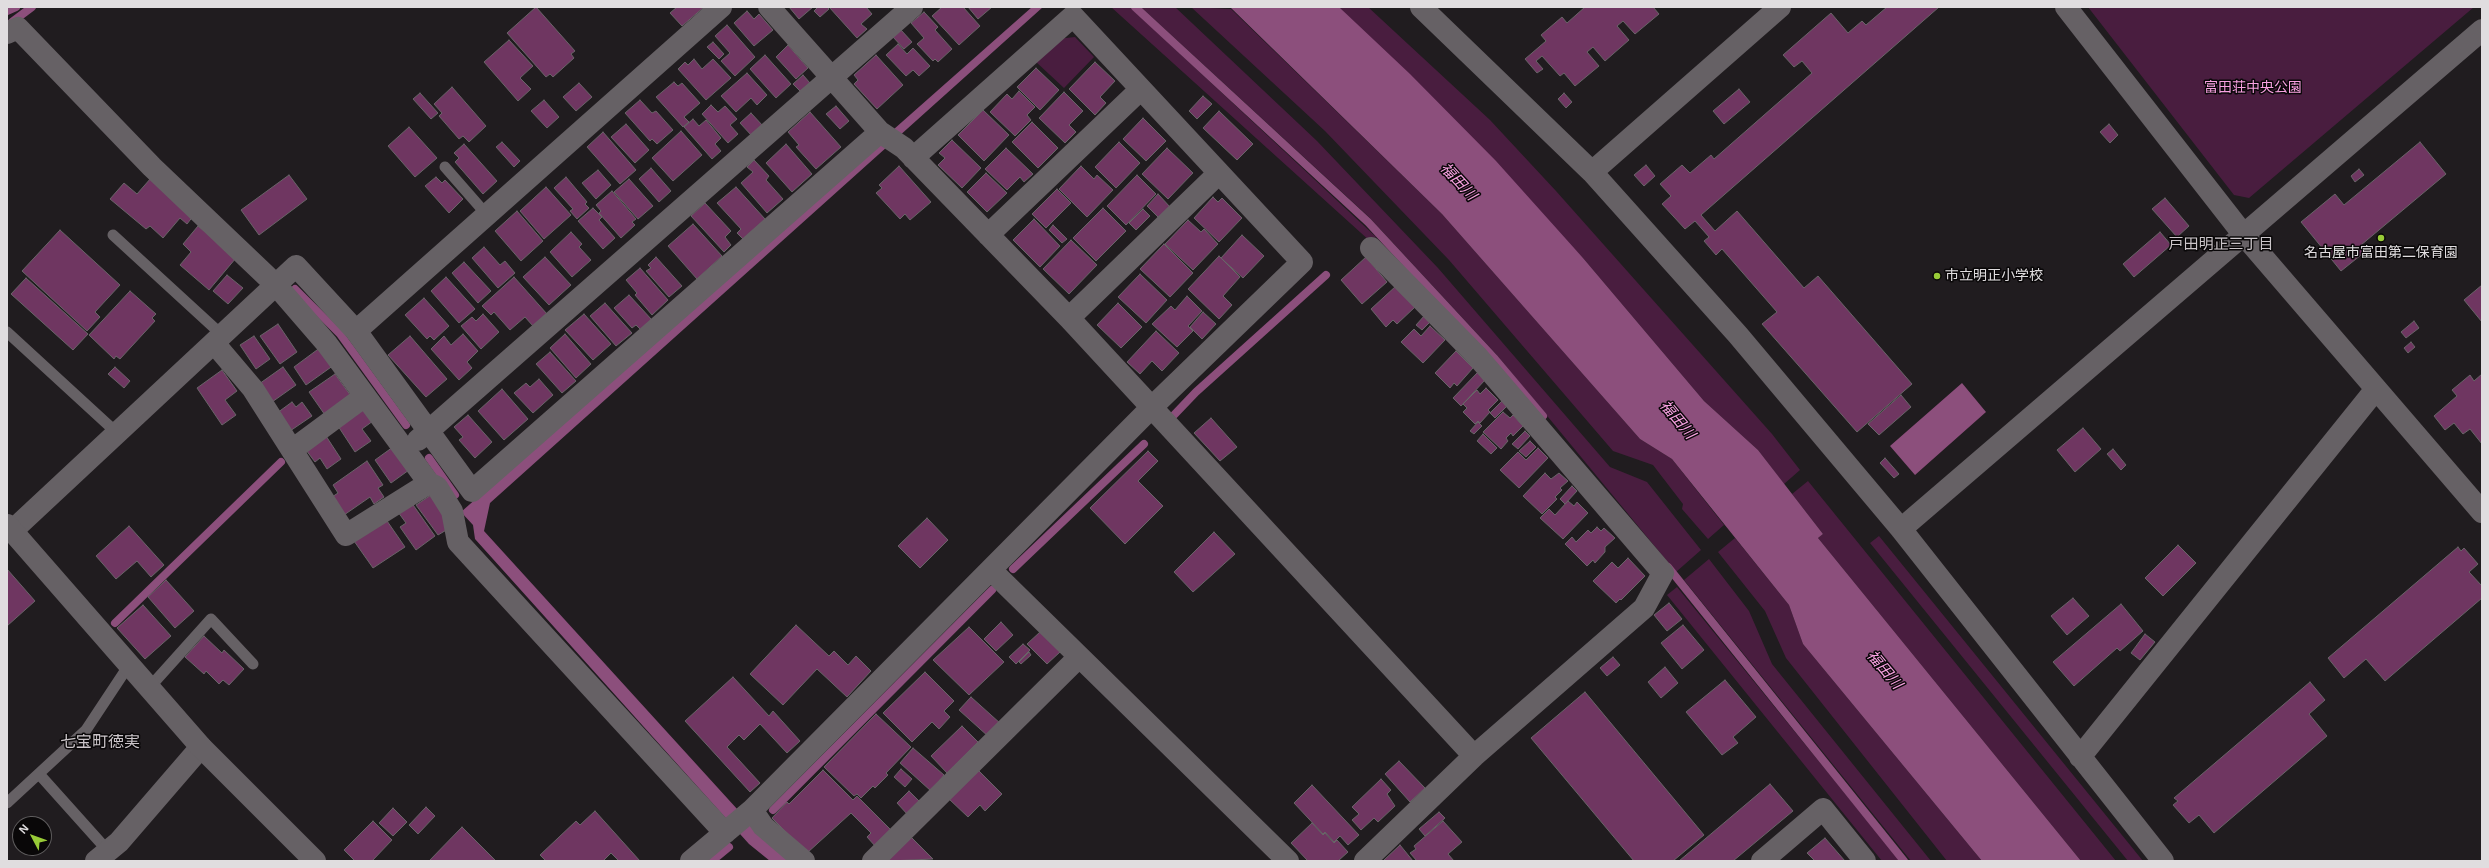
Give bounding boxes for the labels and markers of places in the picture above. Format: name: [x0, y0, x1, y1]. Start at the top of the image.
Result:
marker: 名古屋市富田第二保育園: [2376, 233, 2386, 243]
place label: 名古屋市富田第二保育園: [2304, 245, 2458, 261]
place label: 市立明正小学校: [1945, 268, 2043, 284]
marker: 市立明正小学校: [1932, 271, 1942, 281]

